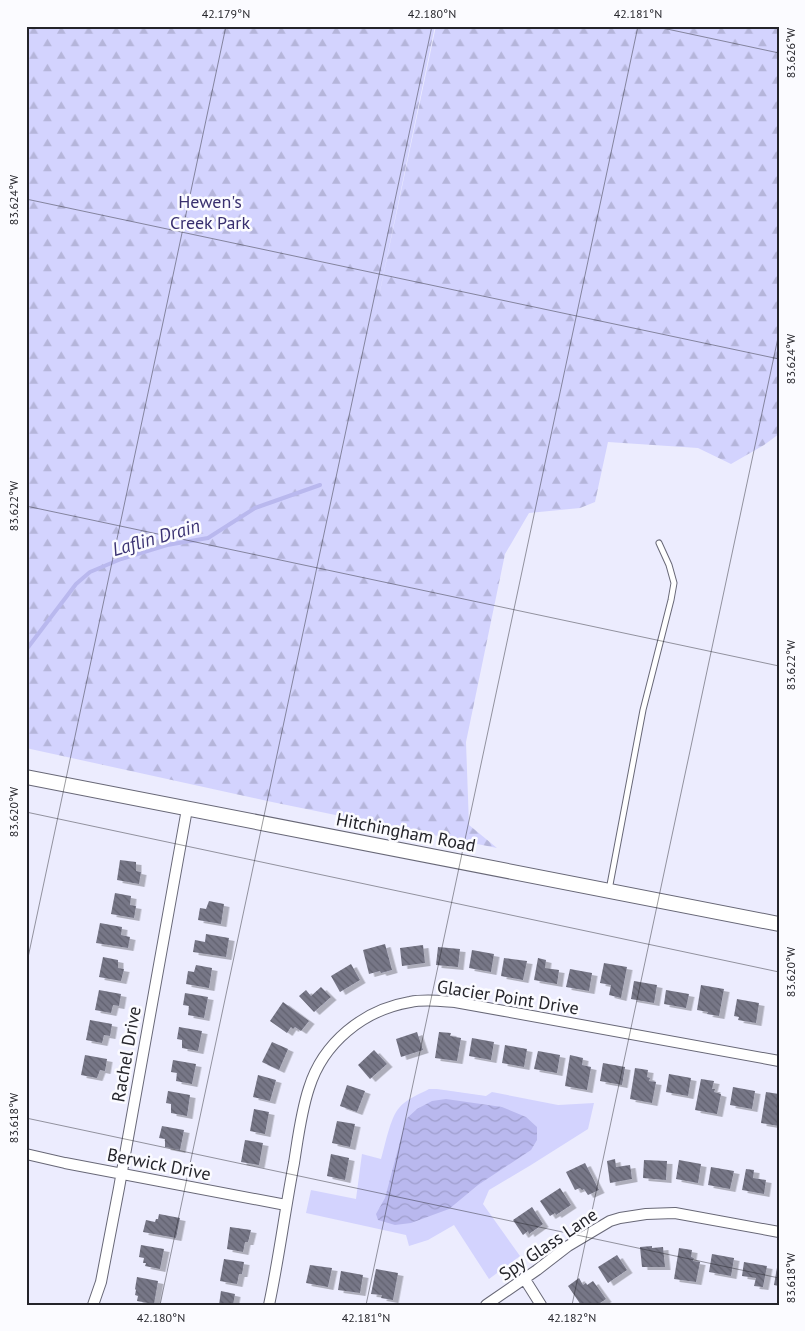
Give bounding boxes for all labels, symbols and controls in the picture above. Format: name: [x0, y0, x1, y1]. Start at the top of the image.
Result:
text: 42.179°N: [202, 6, 250, 21]
text: 42.180°N: [408, 6, 456, 21]
text: 42.181°N: [614, 6, 662, 21]
text: 83.626°W: [783, 28, 798, 78]
text: 83.624°W: [6, 175, 21, 225]
park label: Hewen's Creek Park: [170, 190, 250, 234]
text: 83.624°W: [783, 334, 798, 384]
text: 83.622°W: [6, 481, 21, 531]
water label: Laflin Drain: [109, 513, 203, 561]
text: 83.622°W: [783, 640, 798, 690]
text: 83.620°W: [6, 787, 21, 837]
street label: Hitchingham Road: [334, 807, 478, 857]
text: 83.620°W: [783, 947, 798, 997]
street label: Glacier Point Drive: [435, 974, 581, 1020]
street label: Rachel Drive: [106, 1004, 146, 1104]
text: 83.618°W: [6, 1093, 21, 1143]
street label: Berwick Drive: [105, 1143, 213, 1185]
street label: Spy Glass Lane: [494, 1203, 602, 1285]
text: 83.618°W: [783, 1253, 798, 1303]
text: 42.180°N: [137, 1310, 185, 1325]
text: 42.181°N: [342, 1310, 390, 1325]
text: 42.182°N: [548, 1310, 596, 1325]

